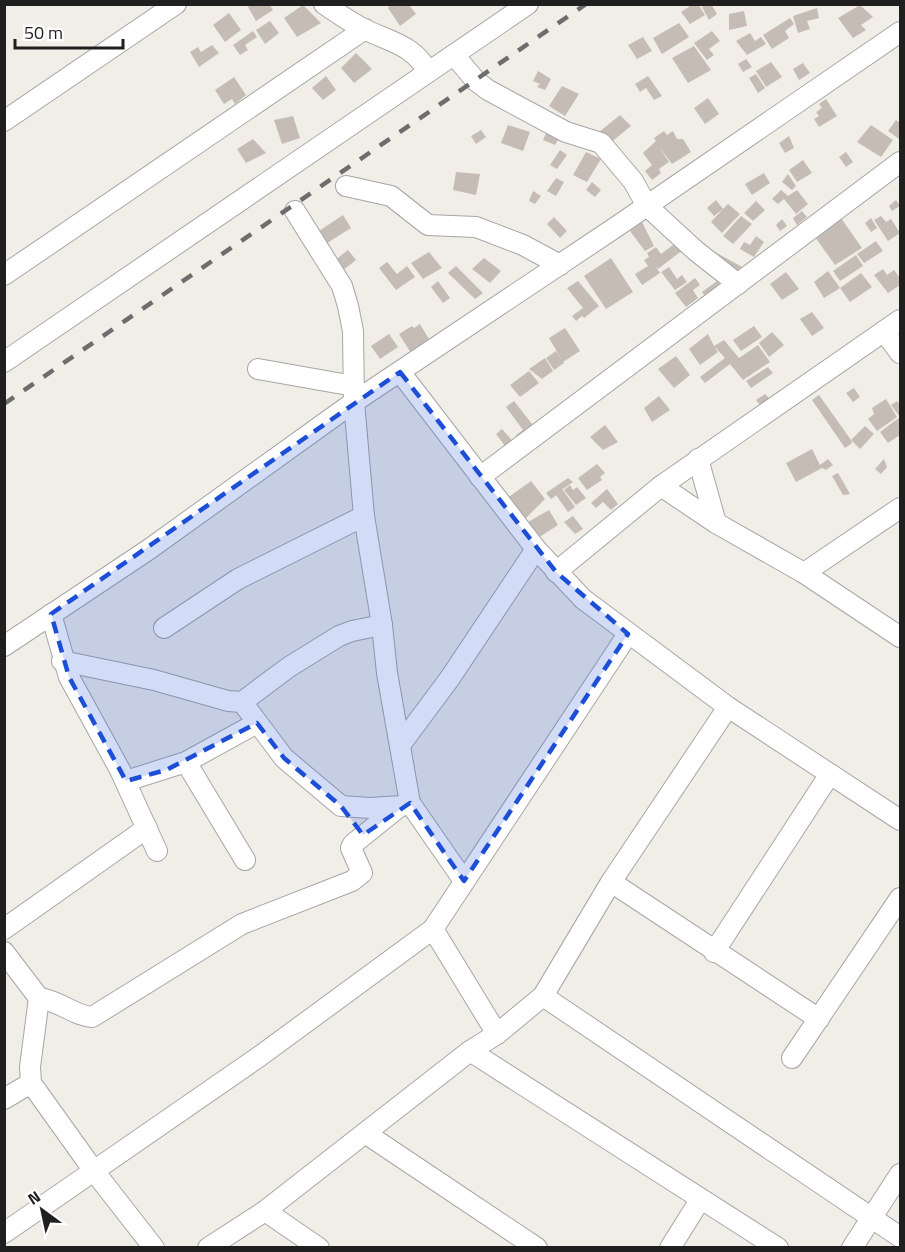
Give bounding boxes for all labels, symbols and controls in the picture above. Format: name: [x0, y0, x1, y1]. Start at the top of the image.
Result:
scale bar: [15, 12, 123, 50]
text: 50 m: [24, 19, 63, 46]
north arrow: [12, 1180, 72, 1240]
text: N: [23, 1184, 45, 1211]

